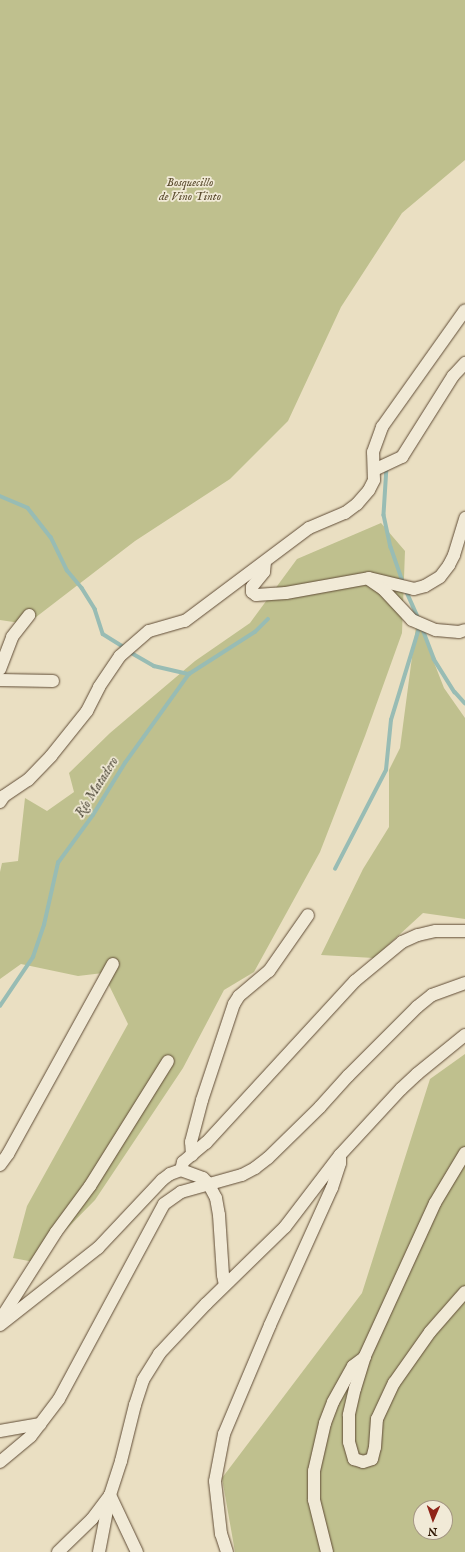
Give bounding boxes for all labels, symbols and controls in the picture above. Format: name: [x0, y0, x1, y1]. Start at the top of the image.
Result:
park label: Bosquecillo de Vino Tinto: [159, 176, 221, 204]
water label: Río Matadero: [73, 755, 123, 821]
north arrow: [413, 1500, 453, 1540]
text: N: [428, 1524, 438, 1538]

